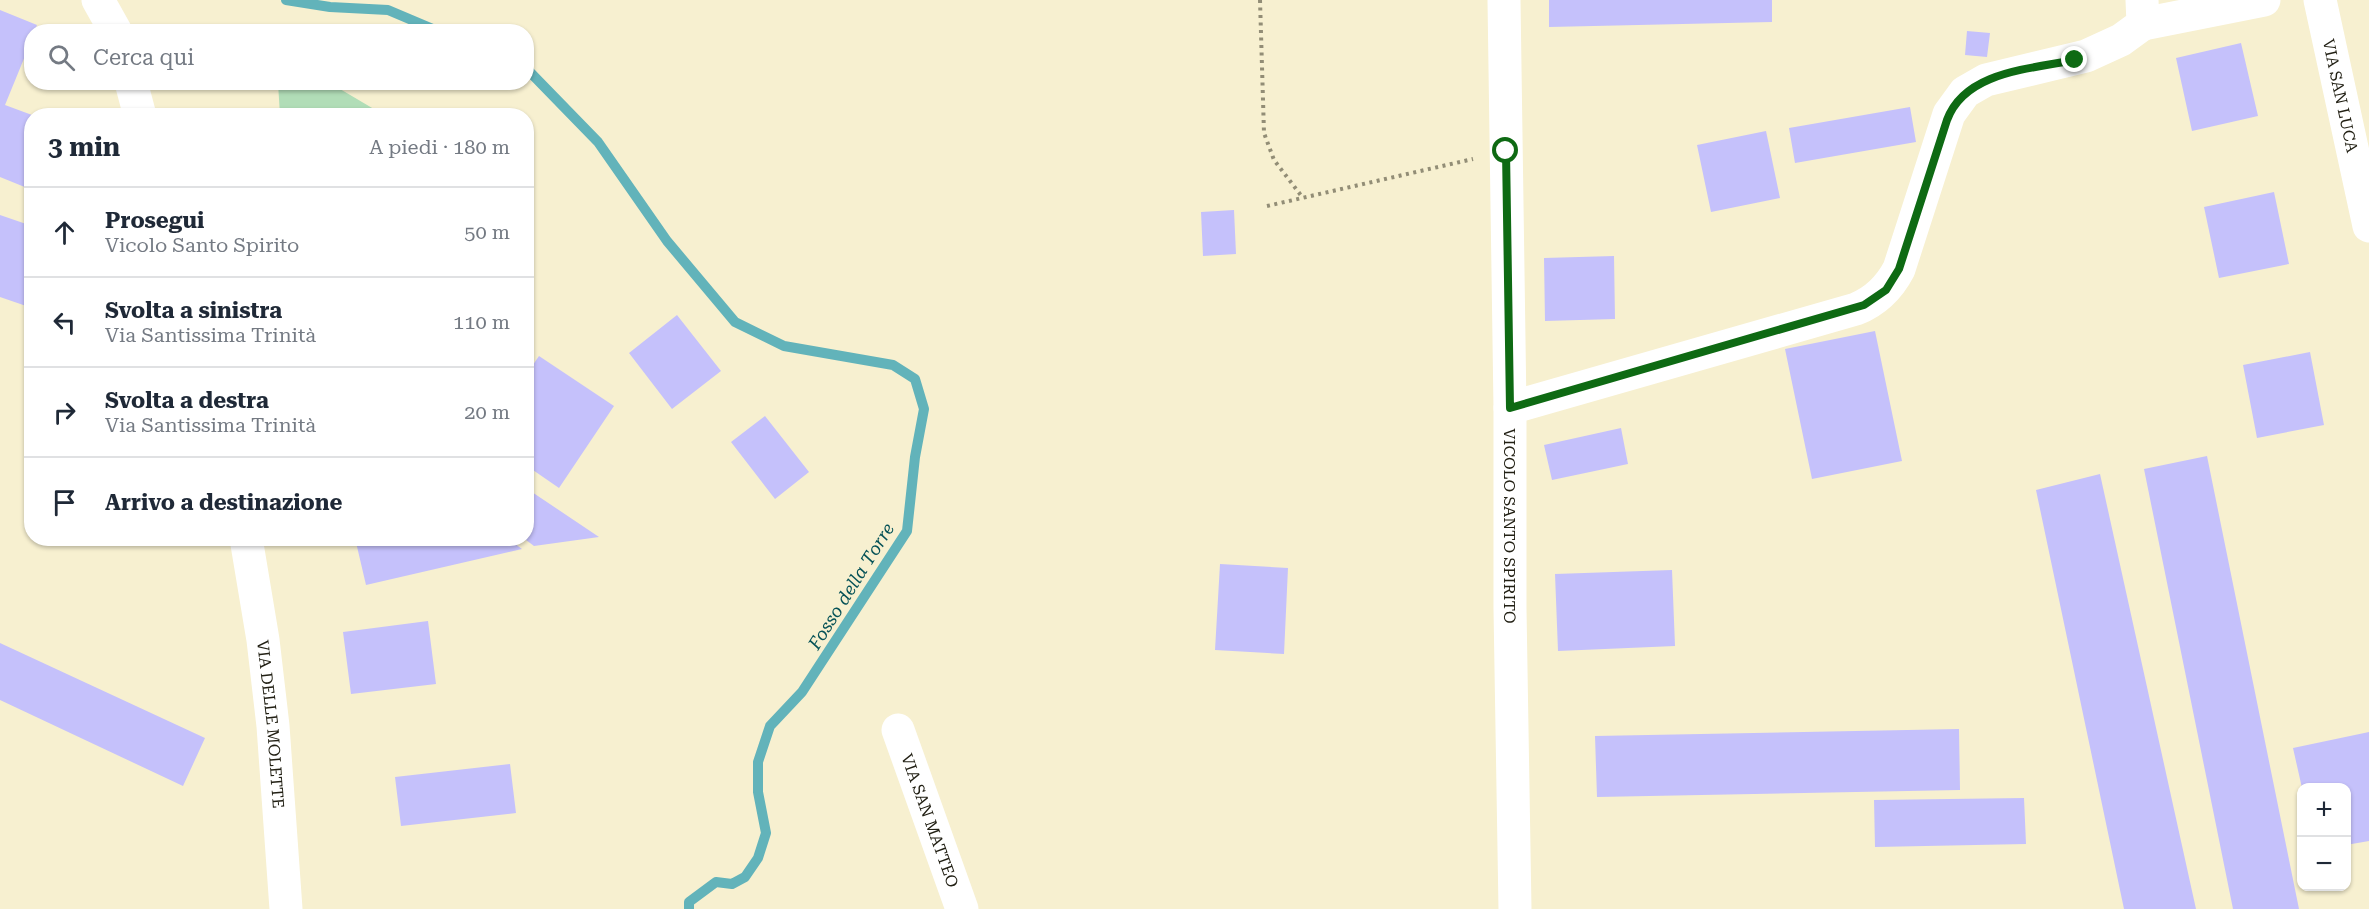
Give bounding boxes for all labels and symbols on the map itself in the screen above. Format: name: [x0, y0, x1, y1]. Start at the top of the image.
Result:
street label: VIA SAN LUCA: [2319, 37, 2362, 155]
route end: [2061, 46, 2087, 72]
route start: [1492, 137, 1518, 163]
street label: VICOLO SANTO SPIRITO: [1501, 428, 1520, 624]
water label: Fosso della Torre: [803, 519, 898, 654]
street label: VIA DELLE MOLETTE: [254, 639, 288, 809]
street label: VIA SAN MATTEO: [898, 751, 963, 890]

